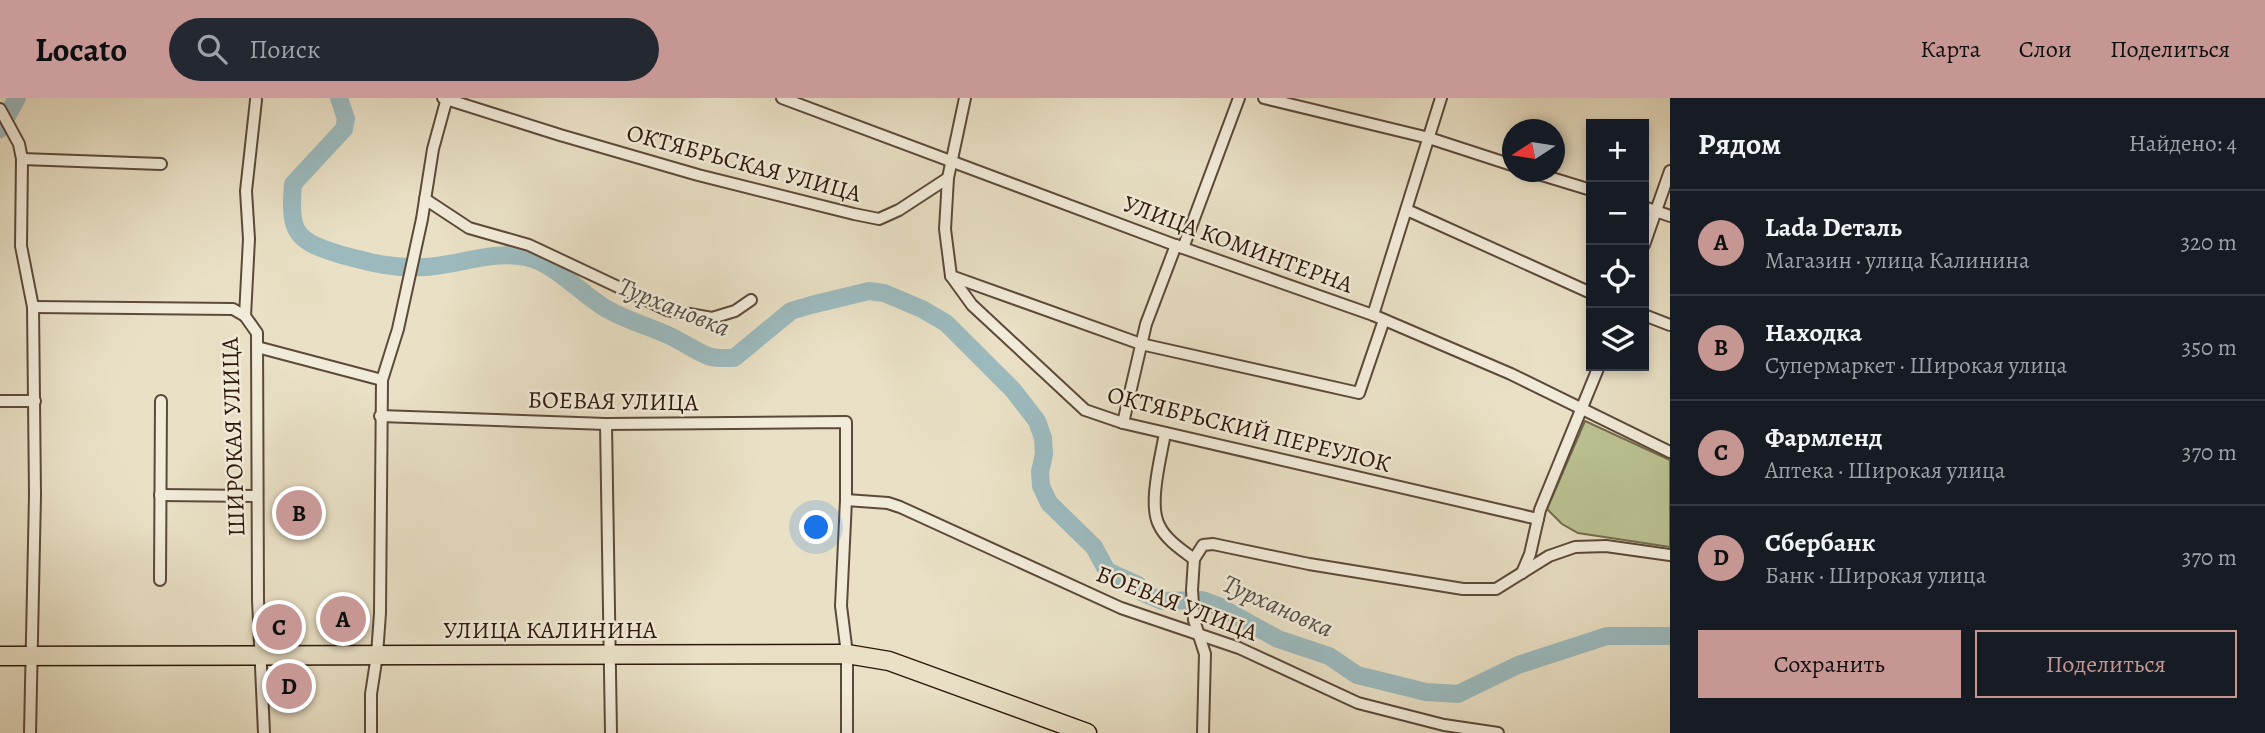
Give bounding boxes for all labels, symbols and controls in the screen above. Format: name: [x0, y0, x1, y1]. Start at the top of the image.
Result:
search box: [169, 18, 659, 81]
text: Locato: [35, 27, 127, 72]
icon: search: [193, 30, 231, 68]
text: Поиск: [249, 32, 320, 67]
text: Карта: [1920, 33, 1981, 65]
text: Слои: [2019, 33, 2072, 65]
text: Поделиться: [2110, 33, 2230, 65]
street label: ОКТЯБРЬСКАЯ УЛИЦА: [623, 116, 866, 210]
north arrow: [1502, 119, 1565, 182]
map controls: [1586, 119, 1649, 371]
button: +: [1586, 119, 1649, 182]
text: Рядом: [1698, 124, 1781, 164]
text: Найдено: 4: [2129, 128, 2237, 159]
button: −: [1586, 182, 1649, 245]
street label: УЛИЦА КОМИНТЕРНА: [1119, 188, 1358, 301]
text: Lada Dеталь: [1765, 210, 1902, 245]
text: A: [1714, 227, 1728, 258]
text: 320 m: [2181, 227, 2237, 258]
button: locate: [1586, 245, 1649, 308]
text: Магазин · улица Калинина: [1765, 245, 2030, 276]
water label: Турхановка: [613, 269, 735, 345]
button: layers: [1586, 308, 1649, 371]
text: Находка: [1765, 315, 1862, 350]
text: B: [1714, 332, 1728, 363]
text: 350 m: [2182, 332, 2237, 363]
street label: ШИРОКАЯ УЛИЦА: [213, 336, 252, 537]
text: Супермаркет · Широкая улица: [1765, 350, 2067, 381]
street label: ОКТЯБРЬСКИЙ ПЕРЕУЛОК: [1104, 378, 1395, 480]
street label: БОЕВАЯ УЛИЦА: [527, 384, 700, 419]
text: Фармленд: [1765, 420, 1882, 455]
text: C: [1714, 437, 1728, 468]
text: 370 m: [2182, 437, 2237, 468]
text: Аптека · Широкая улица: [1765, 455, 2005, 486]
pin: B: [276, 487, 322, 539]
your location: [799, 510, 833, 544]
text: Сбербанк: [1765, 525, 1876, 560]
text: D: [1713, 542, 1729, 573]
text: 370 m: [2182, 542, 2237, 573]
street label: БОЕВАЯ УЛИЦА: [1092, 557, 1263, 649]
text: Банк · Широкая улица: [1765, 560, 1986, 591]
water label: Турхановка: [1217, 566, 1339, 646]
pin: A: [320, 593, 366, 645]
pin: C: [256, 601, 302, 653]
street label: УЛИЦА КАЛИНИНА: [443, 614, 658, 646]
button: Сохранить: [1698, 630, 1961, 698]
button: Поделиться: [1975, 630, 2237, 698]
pin: D: [266, 660, 312, 712]

